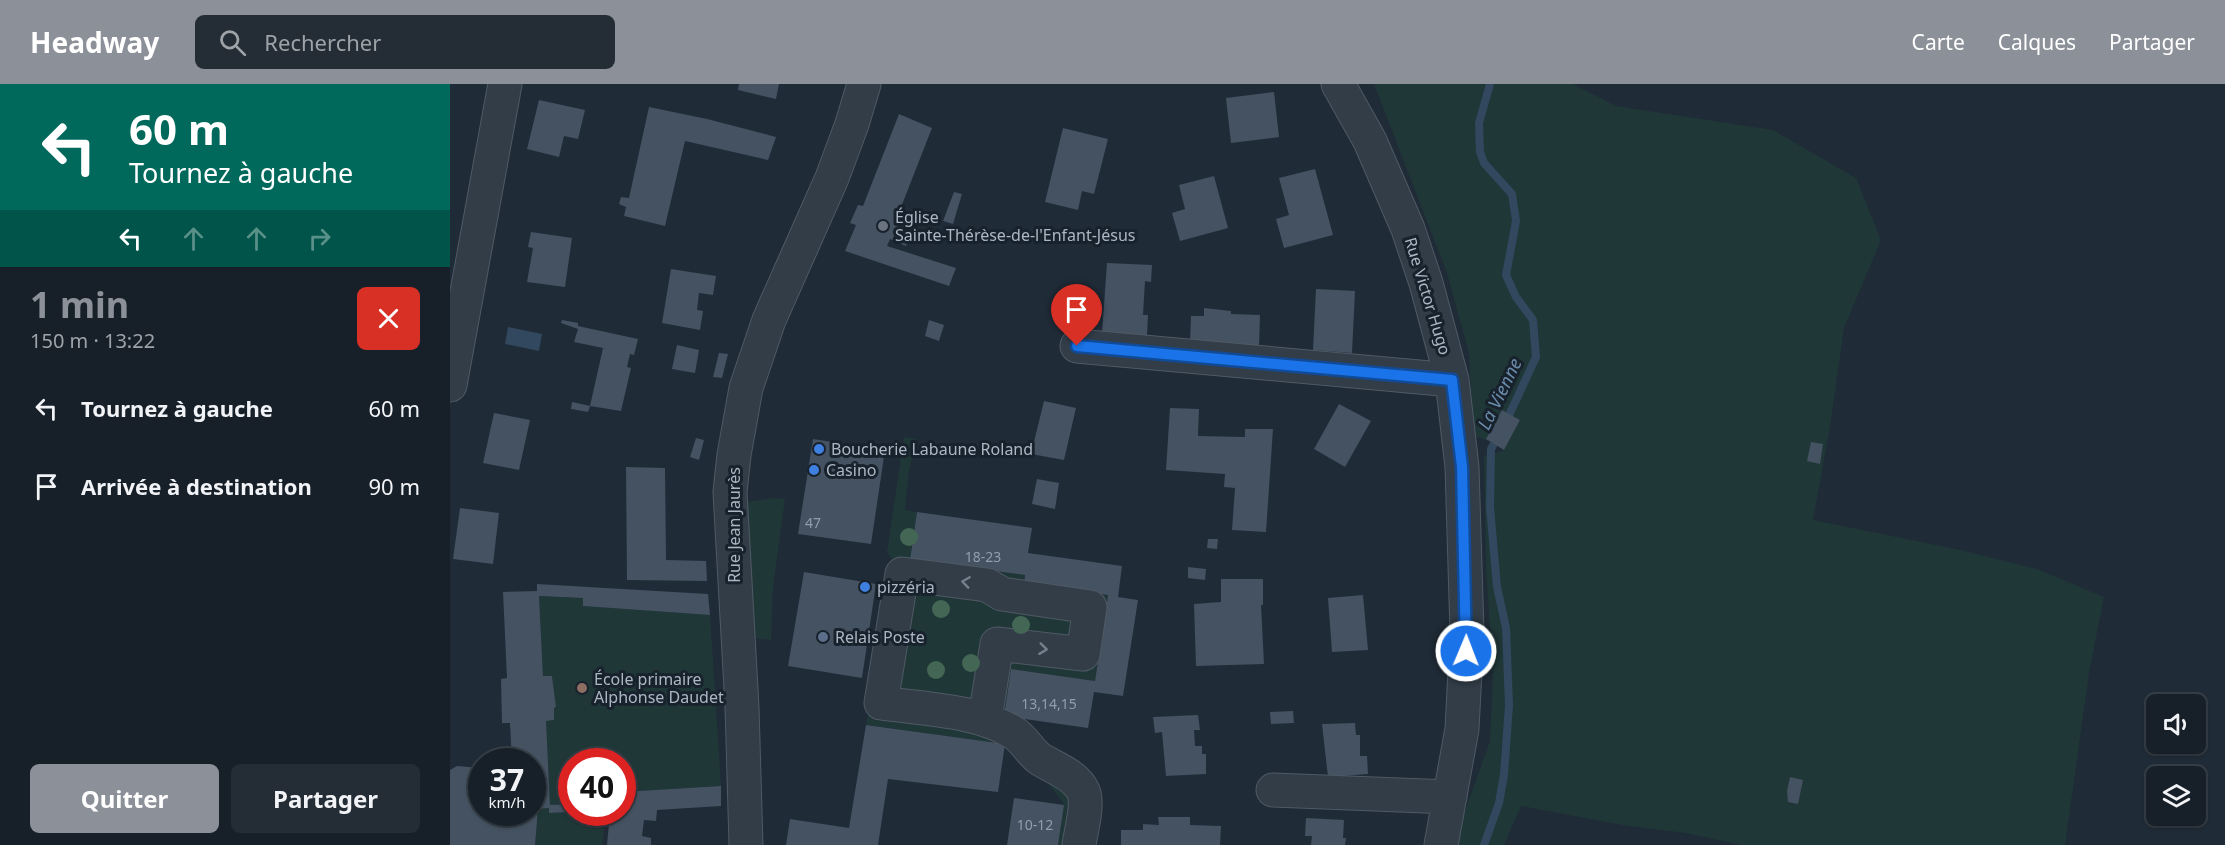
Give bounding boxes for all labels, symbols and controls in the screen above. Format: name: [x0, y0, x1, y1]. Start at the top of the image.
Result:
search box: [195, 15, 615, 69]
text: Headway: [30, 23, 159, 61]
icon: search: [216, 26, 249, 59]
text: Rechercher: [264, 27, 381, 57]
text: Carte: [1912, 28, 1965, 56]
text: Calques: [1998, 28, 2076, 56]
text: Partager: [2109, 28, 2195, 56]
text: 60 m: [129, 100, 229, 157]
icon: left: [30, 108, 108, 186]
text: Tournez à gauche: [129, 154, 353, 191]
place label: Église Sainte-Thérèse-de-l'Enfant-Jésus: [895, 206, 1135, 246]
marker: Église Sainte-Thérèse-de-l'Enfant-Jésus: [876, 219, 890, 233]
icon: left: [114, 222, 147, 255]
icon: ahead: [177, 222, 210, 255]
icon: ahead: [240, 222, 273, 255]
icon: right: [303, 222, 336, 255]
street label: Rue Victor Hugo: [1400, 234, 1456, 358]
text: 1 min: [30, 280, 129, 329]
pin: [1051, 284, 1102, 346]
button: close: [357, 287, 420, 350]
icon: arrive: [1060, 293, 1093, 326]
text: 150 m · 13:22: [30, 327, 155, 354]
water label: La Vienne: [1471, 354, 1527, 433]
icon: left: [30, 392, 63, 425]
text: Tournez à gauche: [81, 393, 273, 423]
text: 60 m: [369, 393, 420, 423]
place label: Boucherie Labaune Roland: [831, 438, 1033, 460]
marker: Boucherie Labaune Roland: [812, 442, 826, 456]
place label: Casino: [826, 459, 876, 481]
marker: Casino: [807, 463, 821, 477]
street label: Rue Jean Jaurès: [723, 467, 745, 583]
icon: arrive: [30, 470, 63, 503]
text: Arrivée à destination: [81, 471, 312, 501]
text: 90 m: [369, 471, 420, 501]
house number: 47: [805, 513, 821, 532]
house number: 18-23: [965, 547, 1001, 566]
place label: pizzéria: [877, 576, 935, 598]
one-way arrow: [961, 576, 971, 589]
marker: pizzéria: [858, 580, 872, 594]
position arrow: [1434, 619, 1498, 683]
place label: Relais Poste: [835, 626, 925, 648]
marker: Relais Poste: [816, 630, 830, 644]
one-way arrow: [1038, 643, 1047, 655]
place label: École primaire Alphonse Daudet: [594, 668, 724, 708]
marker: École primaire Alphonse Daudet: [575, 681, 589, 695]
house number: 13,14,15: [1021, 694, 1077, 713]
map controls: [2146, 694, 2206, 826]
button: sound: [2146, 694, 2206, 754]
speed limit sign: 40: [558, 748, 636, 826]
text: 37: [490, 759, 524, 800]
button: Quitter: [30, 764, 219, 833]
button: Partager: [231, 764, 420, 833]
button: layers: [2146, 766, 2206, 826]
text: km/h: [489, 792, 525, 812]
house number: 10-12: [1017, 815, 1053, 834]

